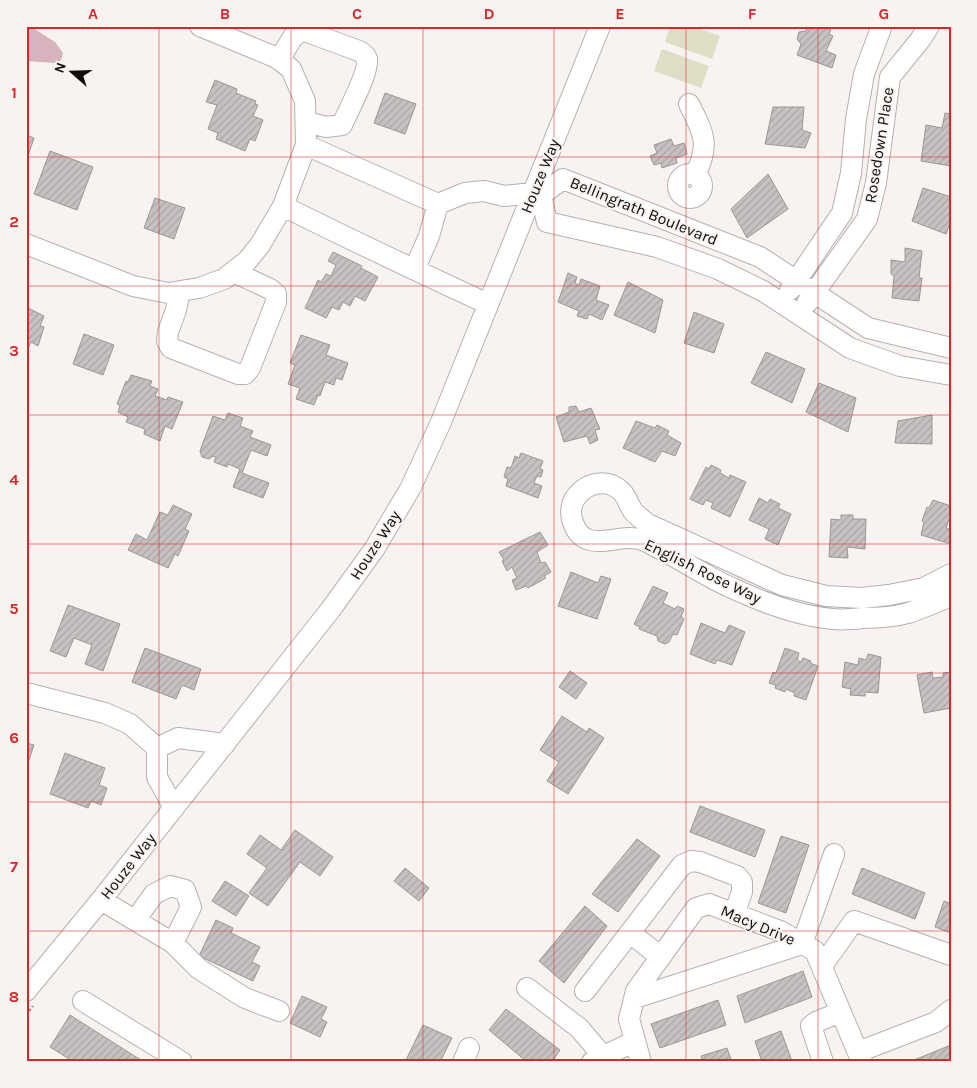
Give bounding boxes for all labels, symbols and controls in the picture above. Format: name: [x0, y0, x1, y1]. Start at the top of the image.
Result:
text: A: [88, 4, 98, 23]
text: B: [220, 4, 230, 23]
text: C: [352, 4, 362, 23]
text: D: [484, 4, 495, 23]
text: E: [615, 4, 625, 23]
text: F: [748, 4, 757, 23]
text: G: [879, 4, 889, 23]
north arrow: [48, 48, 98, 98]
text: N: [51, 60, 70, 75]
text: 1: [11, 83, 17, 102]
street label: Rosedown Place: [860, 86, 898, 204]
street label: Houze Way: [516, 135, 564, 216]
street label: Bellingrath Boulevard: [567, 173, 721, 249]
text: 2: [9, 212, 19, 231]
text: 3: [9, 341, 19, 360]
text: 4: [9, 470, 19, 489]
street label: Houze Way: [346, 506, 405, 583]
street label: English Rose Way: [641, 534, 765, 608]
text: 5: [9, 599, 19, 618]
text: 6: [9, 728, 19, 747]
street label: Houze Way: [96, 829, 160, 903]
text: 7: [10, 857, 18, 876]
street label: Macy Drive: [718, 901, 798, 949]
text: 8: [9, 987, 19, 1006]

